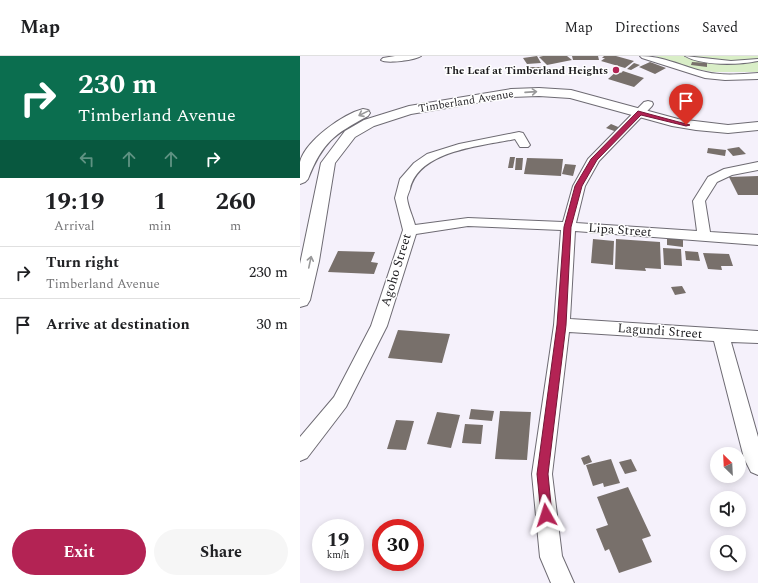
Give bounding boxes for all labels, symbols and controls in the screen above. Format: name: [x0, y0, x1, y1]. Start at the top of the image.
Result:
text: Map: [20, 13, 60, 42]
text: Map: [565, 17, 593, 38]
text: Directions: [615, 17, 680, 38]
text: Saved: [702, 17, 738, 38]
place label: The Leaf at Timberland Heights: [444, 62, 608, 79]
text: 230 m: [78, 63, 157, 106]
marker: The Leaf at Timberland Heights: [611, 65, 621, 75]
icon: right: [12, 72, 64, 124]
pin: [669, 84, 703, 125]
street label: Timberland Avenue: [417, 85, 515, 117]
one-way arrow: [524, 89, 537, 96]
icon: arrive: [675, 90, 697, 112]
text: Timberland Avenue: [78, 102, 236, 129]
one-way arrow: [358, 110, 370, 117]
icon: left: [76, 148, 98, 170]
icon: ahead: [118, 148, 140, 170]
icon: ahead: [160, 148, 182, 170]
icon: right: [202, 148, 224, 170]
text: 19:19: [44, 184, 104, 220]
text: 1: [153, 184, 167, 220]
text: 260: [215, 184, 256, 220]
text: Arrival: [54, 216, 95, 236]
text: min: [149, 216, 171, 236]
text: m: [230, 216, 241, 236]
street label: Lipa Street: [588, 218, 653, 242]
street label: Agoho Street: [375, 231, 417, 309]
text: Turn right: [46, 251, 119, 274]
one-way arrow: [306, 256, 314, 269]
text: 230 m: [249, 261, 288, 284]
icon: right: [12, 262, 34, 284]
text: Timberland Avenue: [46, 274, 160, 294]
text: Arrive at destination: [46, 313, 190, 336]
text: 30 m: [256, 313, 288, 336]
icon: arrive: [12, 314, 34, 336]
street label: Lagundi Street: [617, 318, 704, 344]
north arrow: [710, 447, 746, 483]
map controls: [710, 447, 746, 571]
button: sound: [710, 491, 746, 527]
position arrow: [525, 494, 567, 536]
speed limit sign: 30: [372, 519, 424, 571]
text: 19: [327, 525, 349, 555]
button: Exit: [12, 529, 146, 575]
button: Share: [154, 529, 288, 575]
button: search: [710, 535, 746, 571]
text: km/h: [327, 547, 349, 563]

